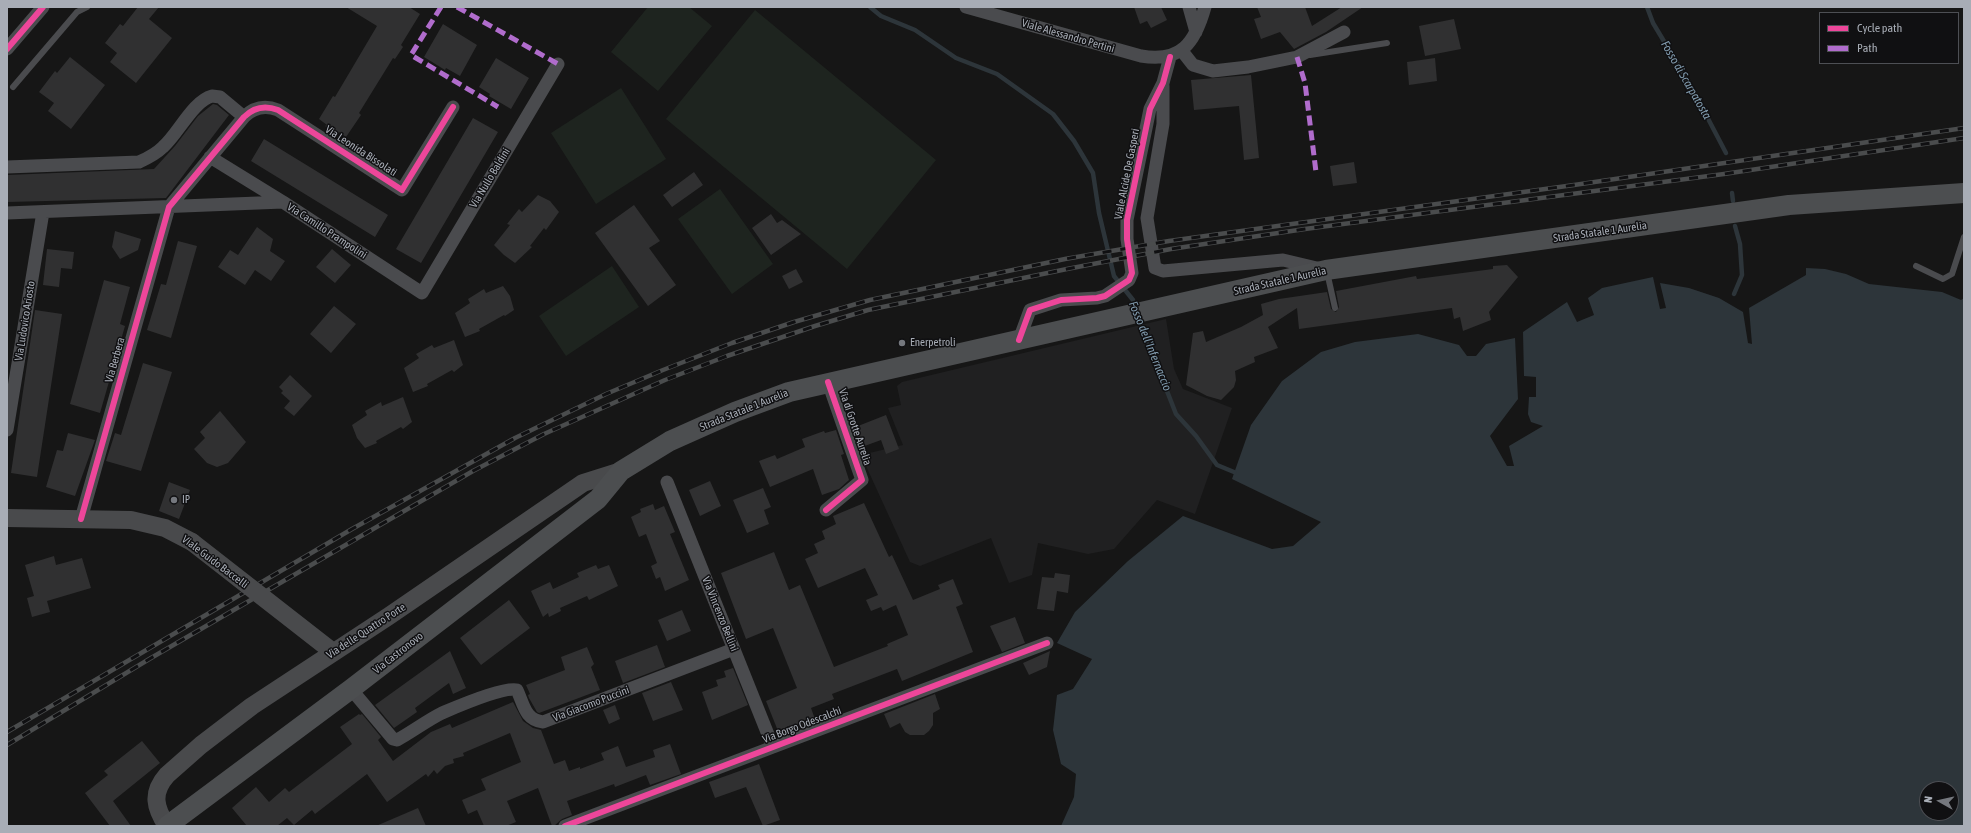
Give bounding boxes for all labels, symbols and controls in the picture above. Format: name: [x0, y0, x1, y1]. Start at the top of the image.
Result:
legend: [1819, 12, 1959, 64]
street label: Viale Alessandro Pertini: [1020, 16, 1116, 56]
text: Cycle path: [1857, 21, 1902, 35]
water label: Fosso di Scarpatosta: [1658, 38, 1714, 122]
text: Path: [1857, 41, 1878, 55]
street label: Via Leonida Bissolati: [323, 123, 399, 179]
street label: Viale Alcide De Gasperi: [1112, 127, 1142, 221]
street label: Via Nullo Baldini: [467, 146, 513, 210]
street label: Via Camillo Prampolini: [285, 200, 369, 262]
street label: Strada Statale 1 Aurelia: [1552, 219, 1648, 245]
street label: Strada Statale 1 Aurelia: [1233, 264, 1327, 298]
street label: Via Ludovico Ariosto: [12, 280, 38, 362]
water label: Fosso dell'Infernaccio: [1125, 299, 1175, 393]
street label: Via Berbera: [102, 336, 128, 384]
place label: Enerpetroli: [910, 336, 955, 350]
marker: Enerpetroli: [897, 338, 907, 348]
street label: Strada Statale 1 Aurelia: [698, 386, 790, 434]
street label: Via di Grotte Aurelia: [836, 387, 874, 467]
place label: IP: [182, 493, 190, 507]
marker: IP: [169, 495, 179, 505]
street label: Viale Guido Baccelli: [179, 533, 251, 591]
street label: Via Vincenzo Bellini: [699, 575, 741, 653]
street label: Via delle Quattro Porte: [324, 600, 408, 662]
street label: Via Castronovo: [370, 629, 426, 677]
street label: Via Giacomo Puccini: [551, 683, 631, 725]
street label: Via Borgo Odescalchi: [761, 704, 843, 746]
north arrow: [1919, 781, 1959, 821]
text: N: [1922, 795, 1935, 804]

